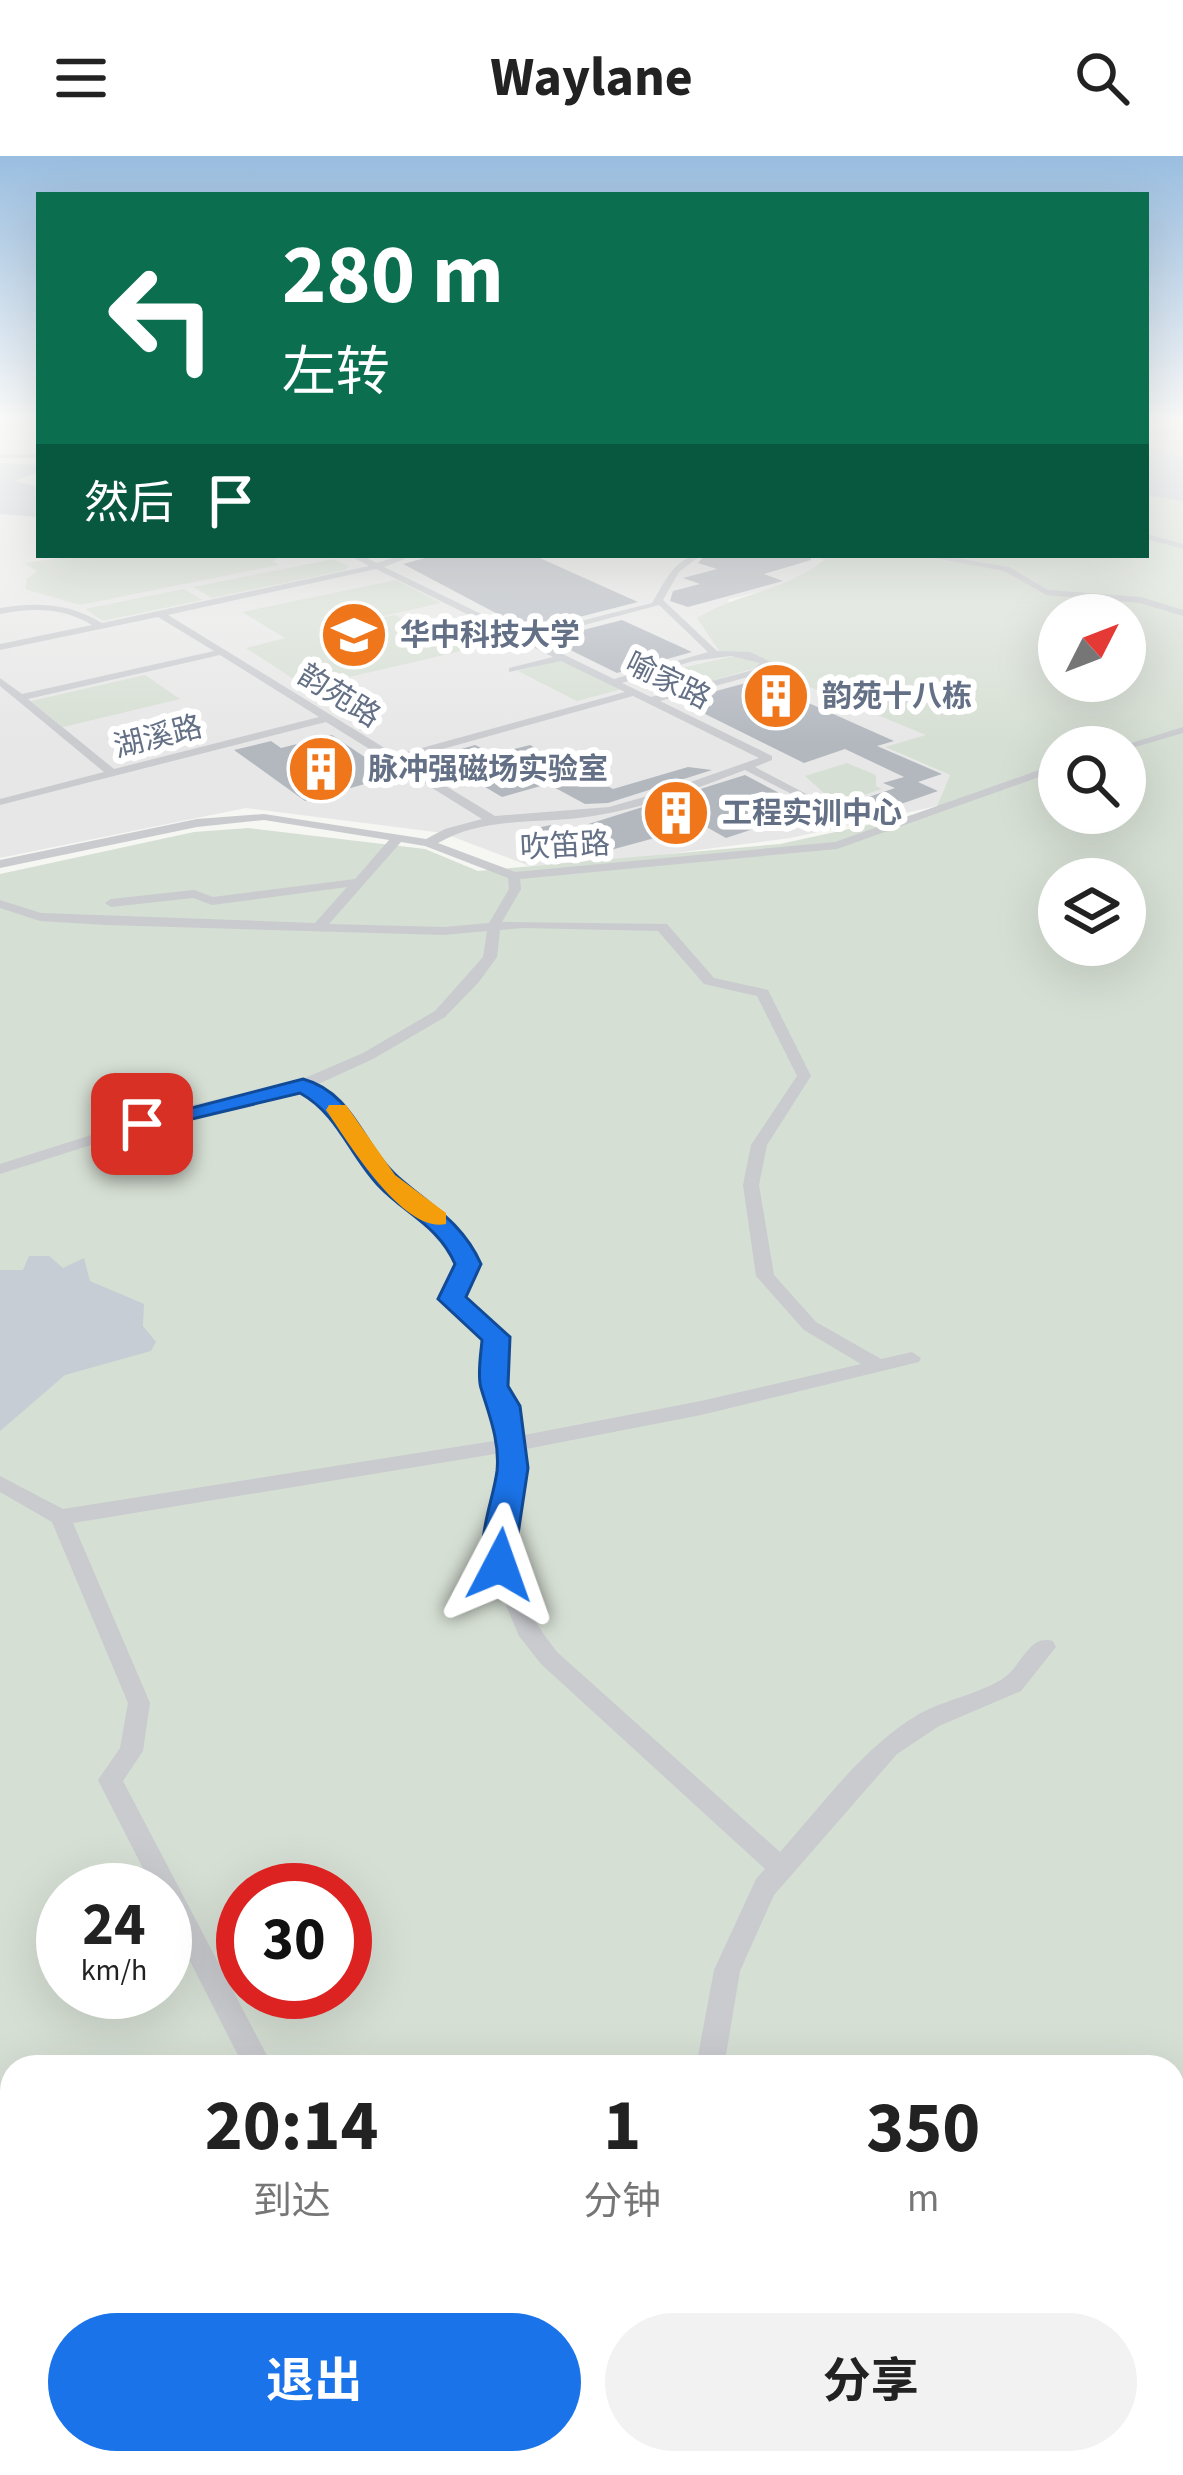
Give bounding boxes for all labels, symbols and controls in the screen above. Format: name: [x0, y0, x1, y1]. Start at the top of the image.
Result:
text: Waylane: [490, 40, 693, 117]
icon: menu: [48, 45, 114, 111]
icon: search: [1069, 45, 1135, 111]
text: 280 m: [282, 216, 504, 336]
icon: left: [84, 240, 240, 396]
text: 左转: [282, 335, 390, 412]
icon: arrive: [198, 468, 264, 534]
text: 然后: [84, 472, 174, 536]
north arrow: [1038, 594, 1146, 702]
map controls: [1038, 594, 1146, 966]
school or university icon: 华中科技大学: [319, 600, 389, 670]
place label: 华中科技大学: [400, 614, 580, 657]
street label: 喻家路: [618, 642, 718, 720]
street label: 韵苑路: [289, 654, 389, 738]
building icon: 韵苑十八栋: [741, 661, 811, 731]
place label: 韵苑十八栋: [822, 675, 972, 718]
street label: 湖溪路: [109, 705, 207, 769]
button: search: [1038, 726, 1146, 834]
building icon: 脉冲强磁场实验室: [286, 734, 356, 804]
place label: 脉冲强磁场实验室: [368, 748, 608, 791]
building icon: 工程实训中心: [641, 778, 711, 848]
place label: 工程实训中心: [722, 792, 902, 835]
street label: 吹笛路: [519, 822, 611, 870]
button: layers: [1038, 858, 1146, 966]
pin: [91, 1073, 193, 1175]
icon: arrive: [109, 1091, 175, 1157]
position arrow: [437, 1502, 563, 1628]
speed limit sign: 30: [216, 1863, 372, 2019]
text: 24: [82, 1883, 146, 1968]
text: km/h: [81, 1949, 147, 1992]
text: 20:14: [205, 2075, 378, 2178]
text: 1: [603, 2075, 641, 2178]
text: 350: [866, 2077, 980, 2180]
text: m: [907, 2171, 939, 2227]
text: 到达: [253, 2174, 331, 2230]
text: 分钟: [583, 2174, 661, 2230]
button: 退出: [48, 2313, 581, 2451]
button: 分享: [605, 2313, 1137, 2451]

